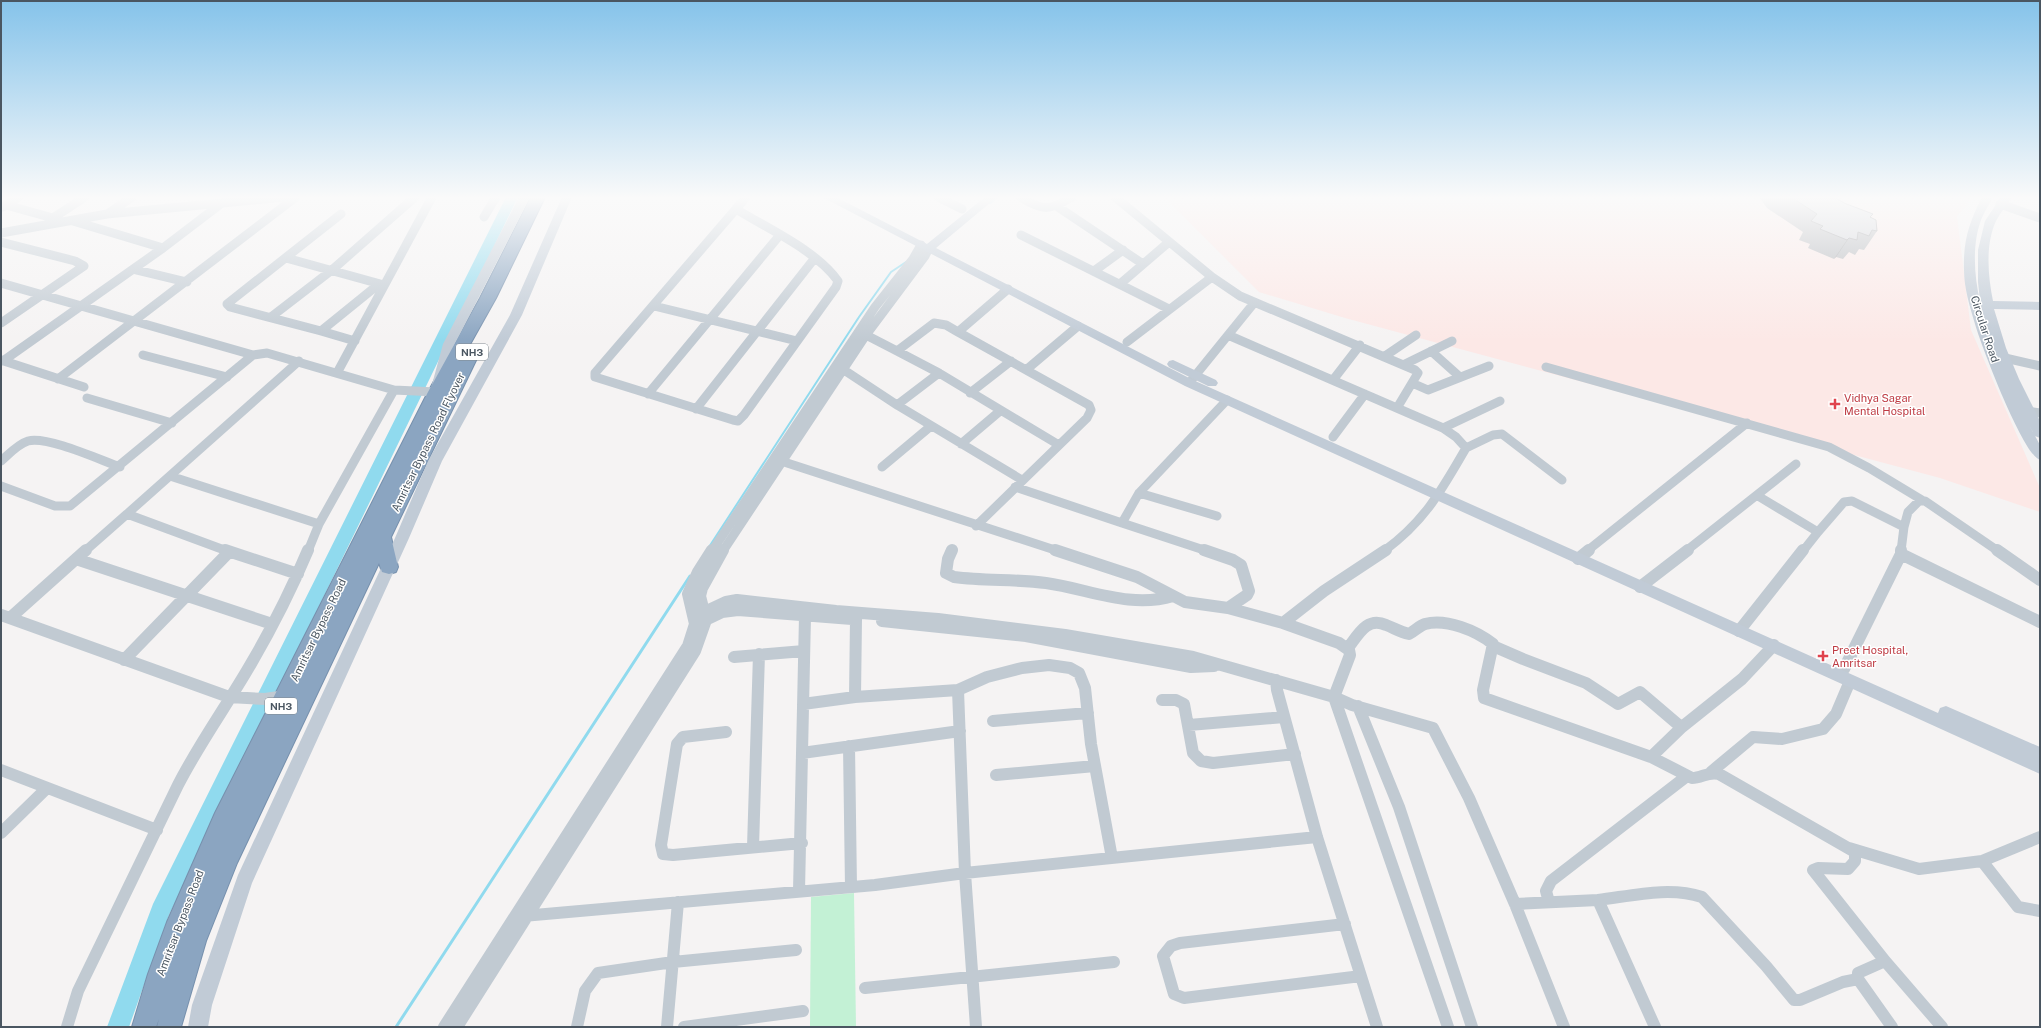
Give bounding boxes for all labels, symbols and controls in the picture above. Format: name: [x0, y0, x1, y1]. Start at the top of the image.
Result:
street label: Circular Road: [1969, 294, 2001, 364]
road number: NH3: [456, 344, 488, 360]
street label: Amritsar Bypass Road Flyover: [389, 371, 467, 513]
place label: Vidhya Sagar Mental Hospital: [1844, 392, 1925, 417]
marker: Vidhya Sagar Mental Hospital: [1829, 398, 1841, 410]
street label: Amritsar Bypass Road: [288, 577, 348, 683]
place label: Preet Hospital, Amritsar: [1832, 644, 1908, 669]
marker: Preet Hospital, Amritsar: [1817, 650, 1829, 662]
road number: NH3: [265, 698, 297, 714]
street label: Amritsar Bypass Road: [154, 868, 206, 978]

